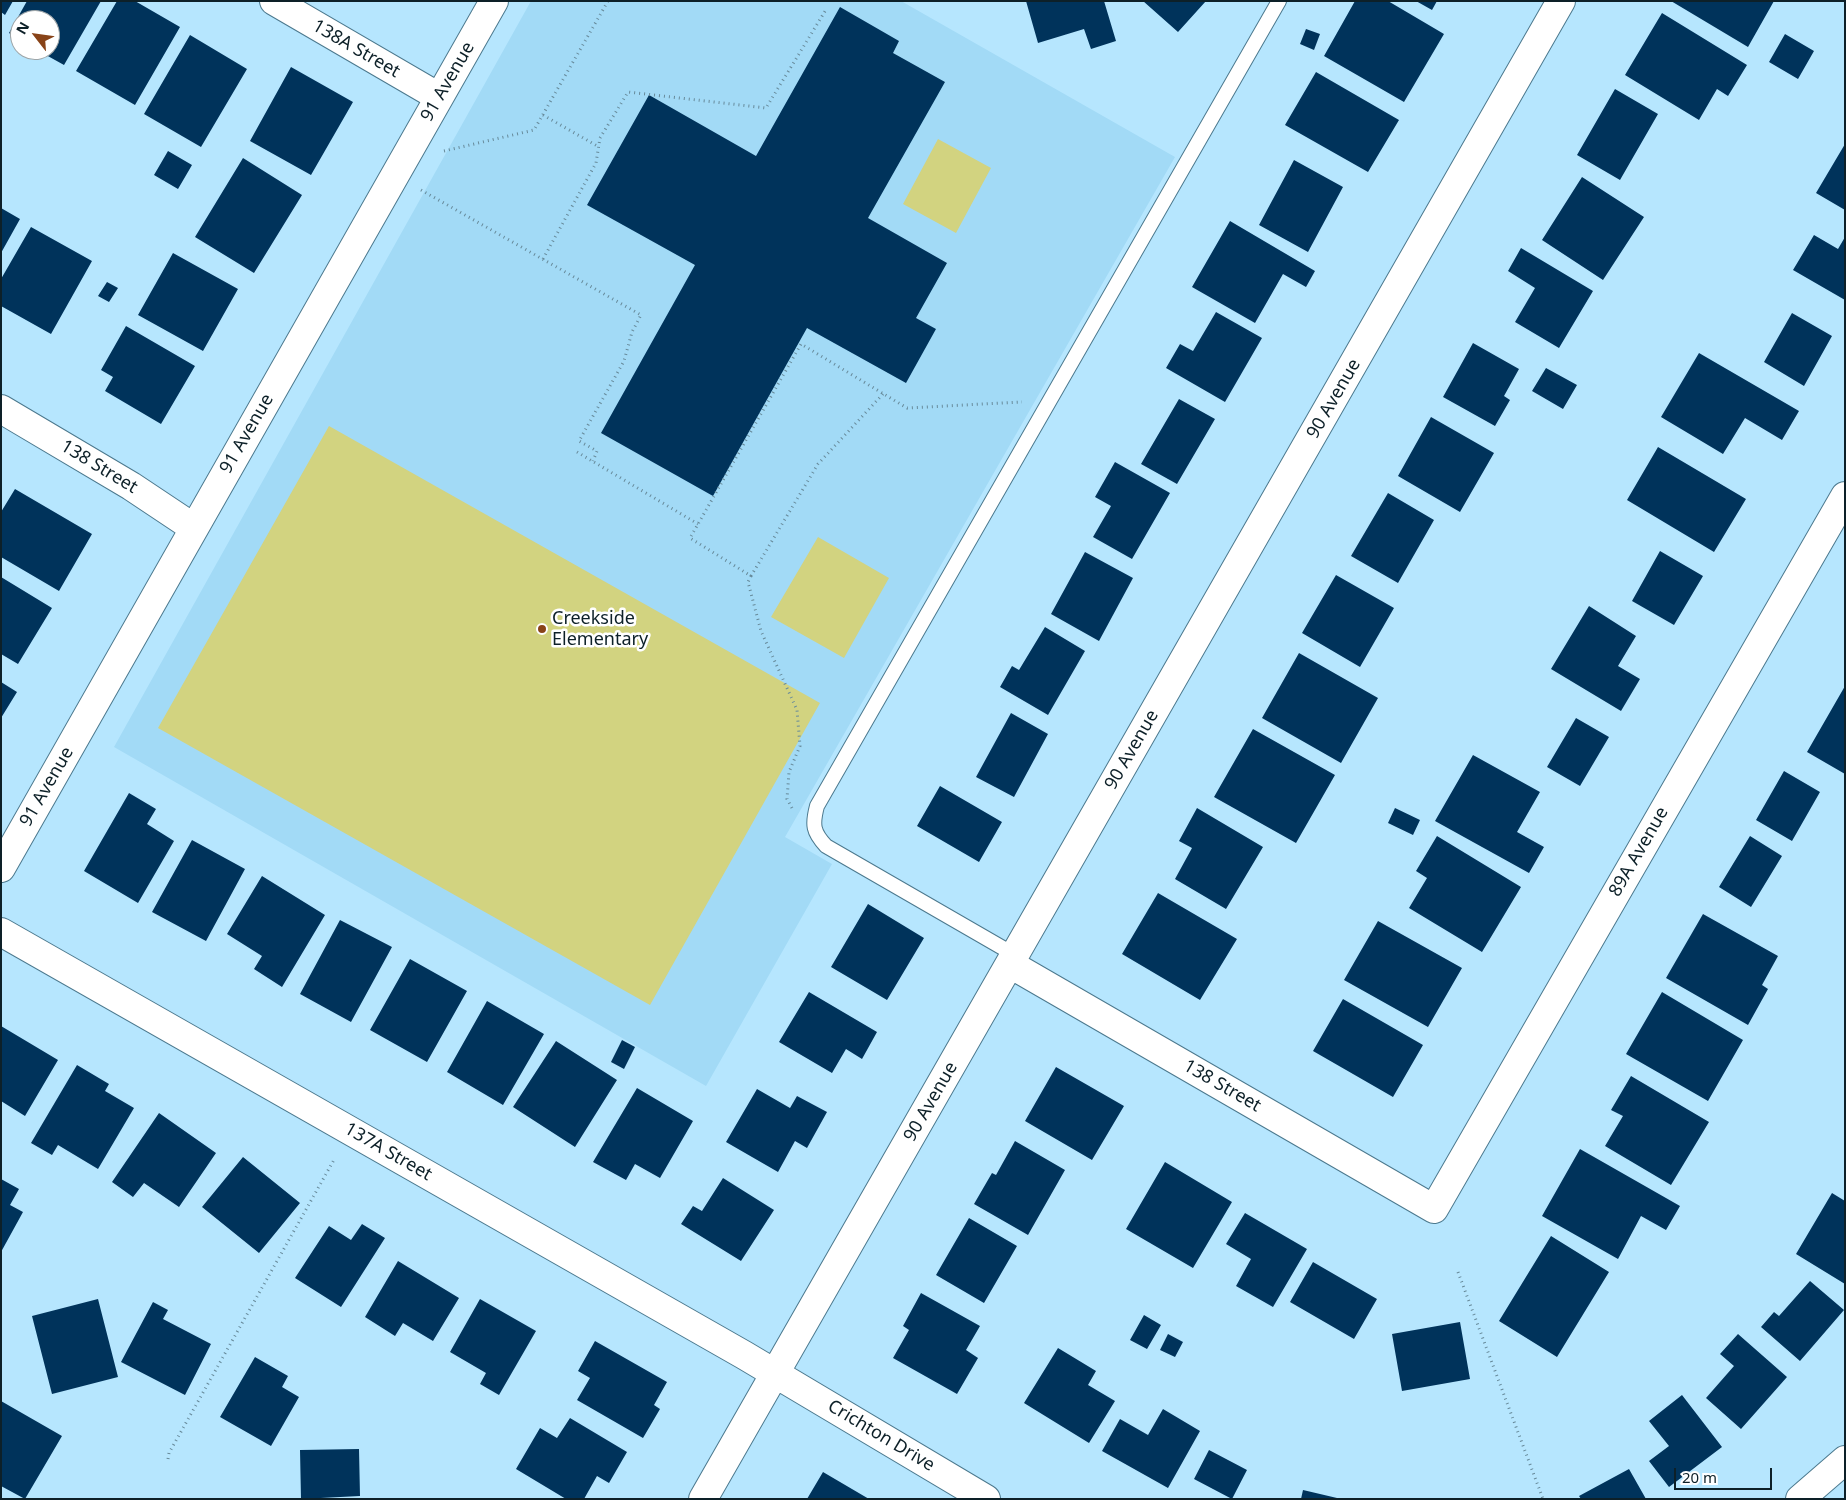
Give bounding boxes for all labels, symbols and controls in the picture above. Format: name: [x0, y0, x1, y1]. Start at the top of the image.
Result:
north arrow: [10, 10, 60, 60]
street label: 138A Street: [308, 15, 404, 83]
text: N: [11, 18, 34, 37]
street label: 91 Avenue: [417, 38, 479, 126]
street label: 90 Avenue: [1303, 355, 1365, 443]
street label: 91 Avenue: [216, 390, 278, 478]
street label: 138 Street: [57, 436, 141, 498]
place label: Creekside Elementary: [552, 608, 648, 650]
marker: Creekside Elementary: [536, 623, 548, 635]
street label: 90 Avenue: [1101, 706, 1163, 794]
street label: 91 Avenue: [16, 743, 78, 831]
street label: 89A Avenue: [1605, 803, 1673, 901]
street label: 138 Street: [1179, 1055, 1265, 1117]
street label: 90 Avenue: [900, 1058, 962, 1146]
street label: 137A Street: [340, 1118, 436, 1186]
street label: Crichton Drive: [824, 1396, 938, 1476]
scale bar: [1676, 1458, 1774, 1490]
text: 20 m: [1682, 1467, 1717, 1487]

